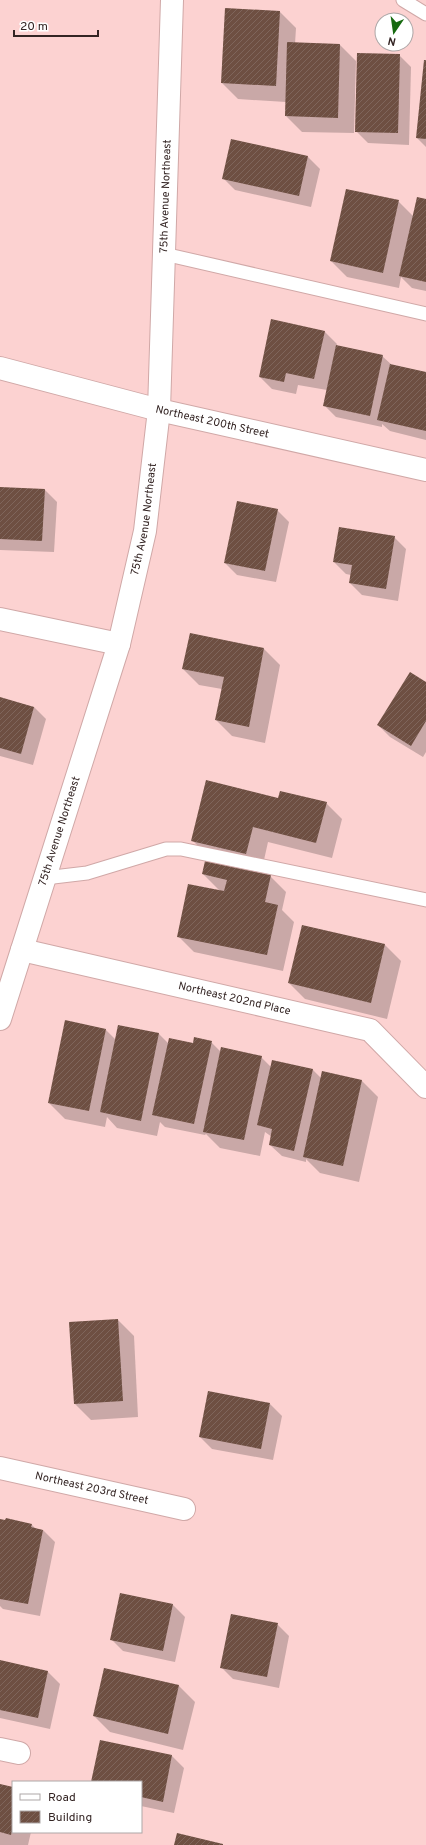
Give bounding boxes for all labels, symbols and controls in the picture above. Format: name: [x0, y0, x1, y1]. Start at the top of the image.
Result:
scale bar: [14, 12, 98, 38]
north arrow: [374, 12, 414, 52]
text: 20 m: [20, 19, 48, 35]
text: N: [387, 33, 397, 48]
street label: 75th Avenue Northeast: [157, 139, 175, 253]
street label: Northeast 200th Street: [154, 402, 270, 442]
street label: 75th Avenue Northeast: [128, 462, 160, 577]
street label: 75th Avenue Northeast: [36, 775, 83, 888]
street label: Northeast 202nd Place: [177, 979, 292, 1019]
street label: Northeast 203rd Street: [34, 1469, 150, 1508]
legend: [12, 1781, 142, 1833]
text: Road: [48, 1790, 76, 1806]
text: Building: [48, 1810, 92, 1826]

